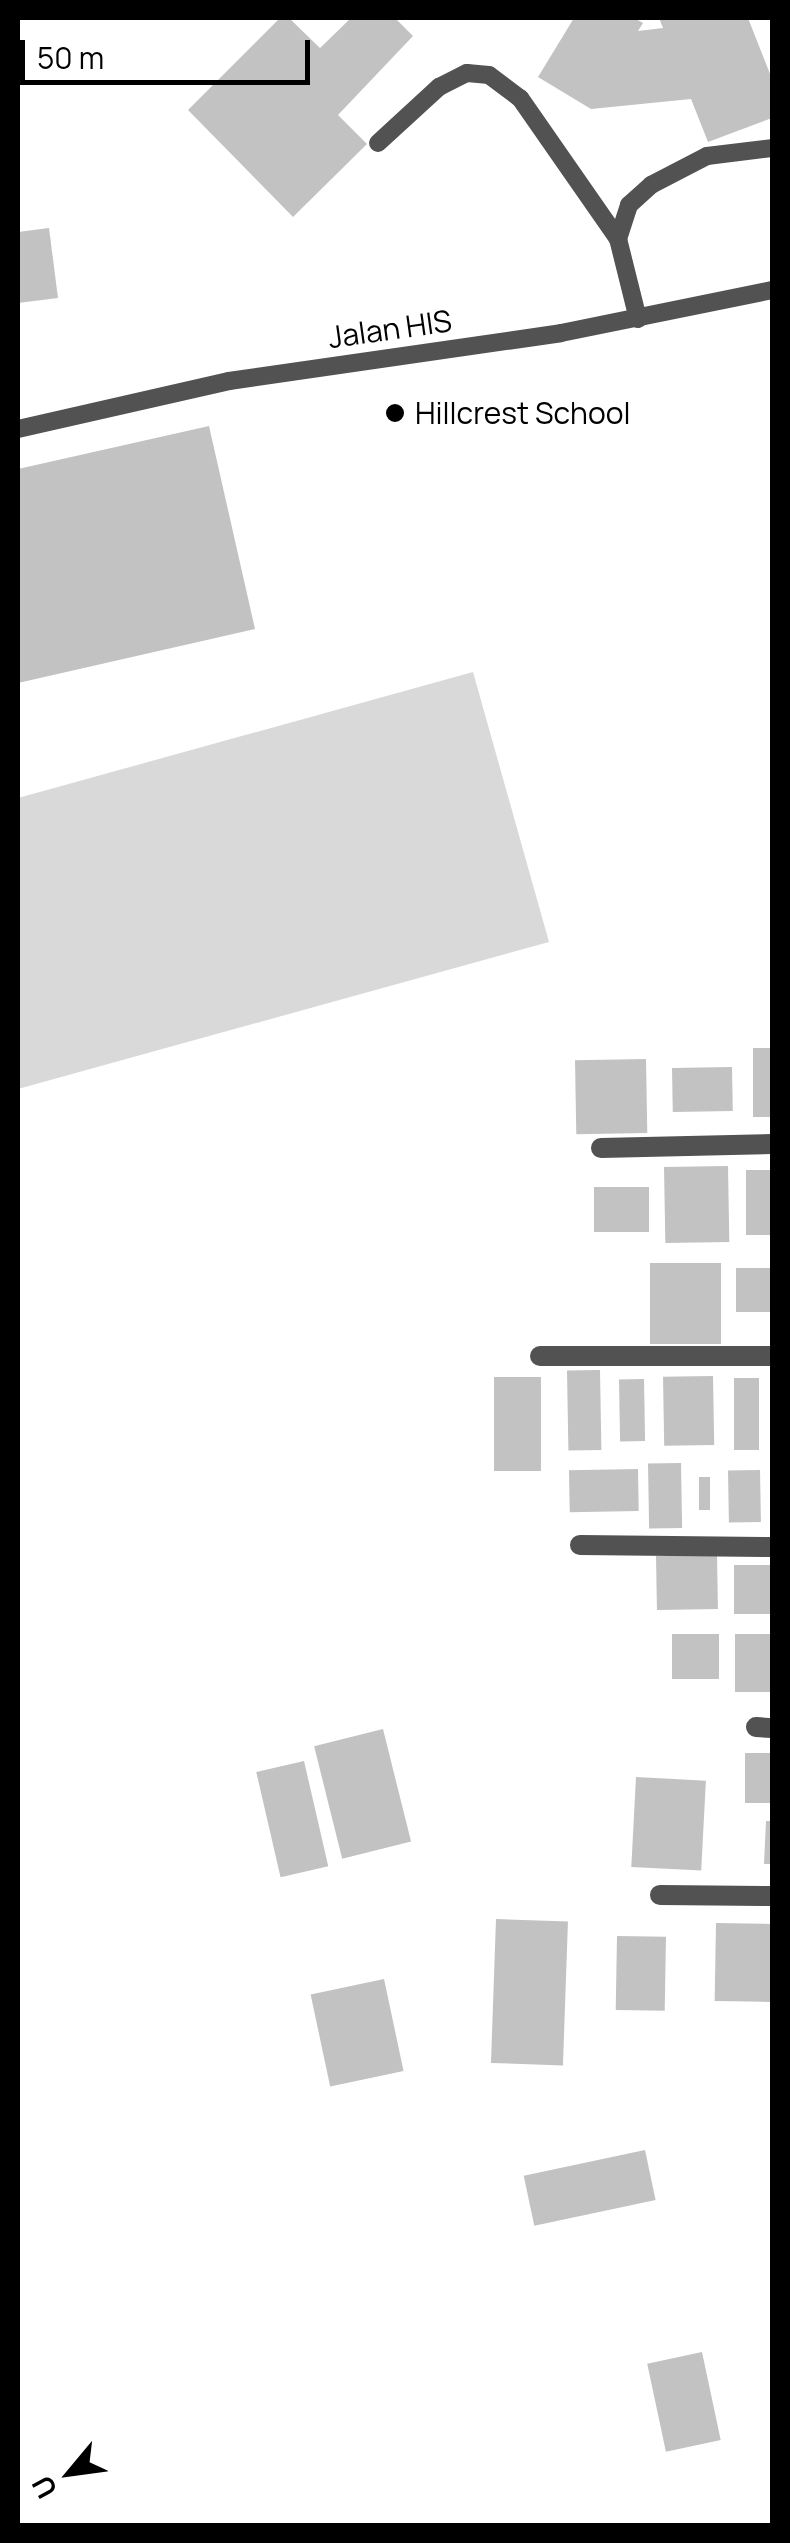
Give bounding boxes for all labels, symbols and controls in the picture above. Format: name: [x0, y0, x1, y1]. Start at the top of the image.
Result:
scale bar: [25, 20, 315, 82]
text: 50 m: [37, 37, 104, 78]
street label: Jalan HIS: [326, 303, 454, 355]
place label: Hillcrest School: [415, 395, 630, 431]
marker: Hillcrest School: [384, 402, 406, 424]
north arrow: [20, 2423, 120, 2523]
text: U: [22, 2470, 65, 2506]

